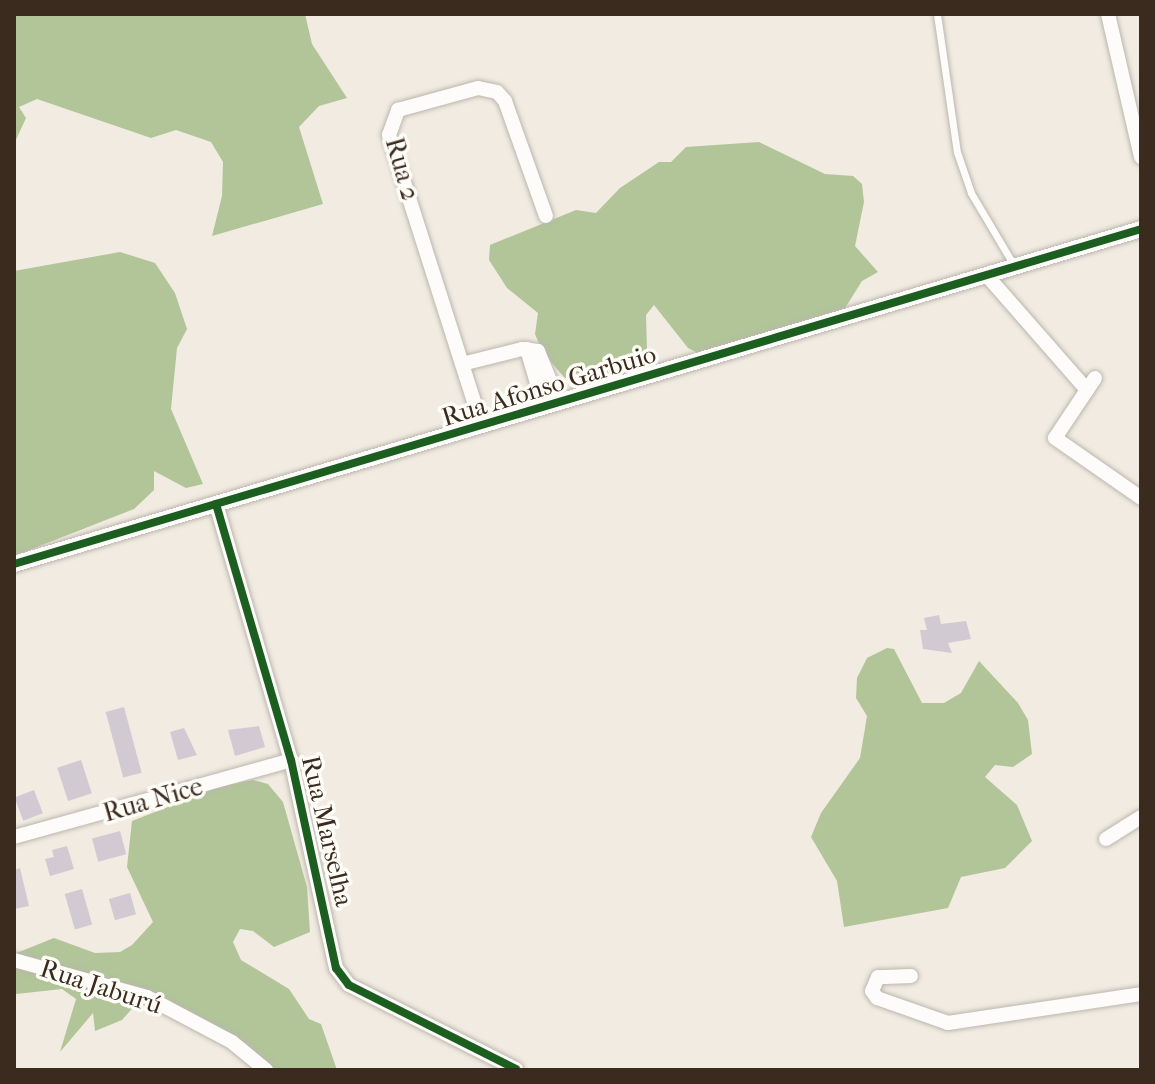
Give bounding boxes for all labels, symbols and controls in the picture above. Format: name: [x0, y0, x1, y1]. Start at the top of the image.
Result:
street label: Rua 2: [378, 134, 426, 204]
street label: Rua Afonso Garbuio: [438, 339, 660, 433]
street label: Rua Marselha: [295, 753, 359, 909]
street label: Rua Nice: [100, 771, 206, 829]
street label: Rua Jaburú: [36, 953, 166, 1021]

